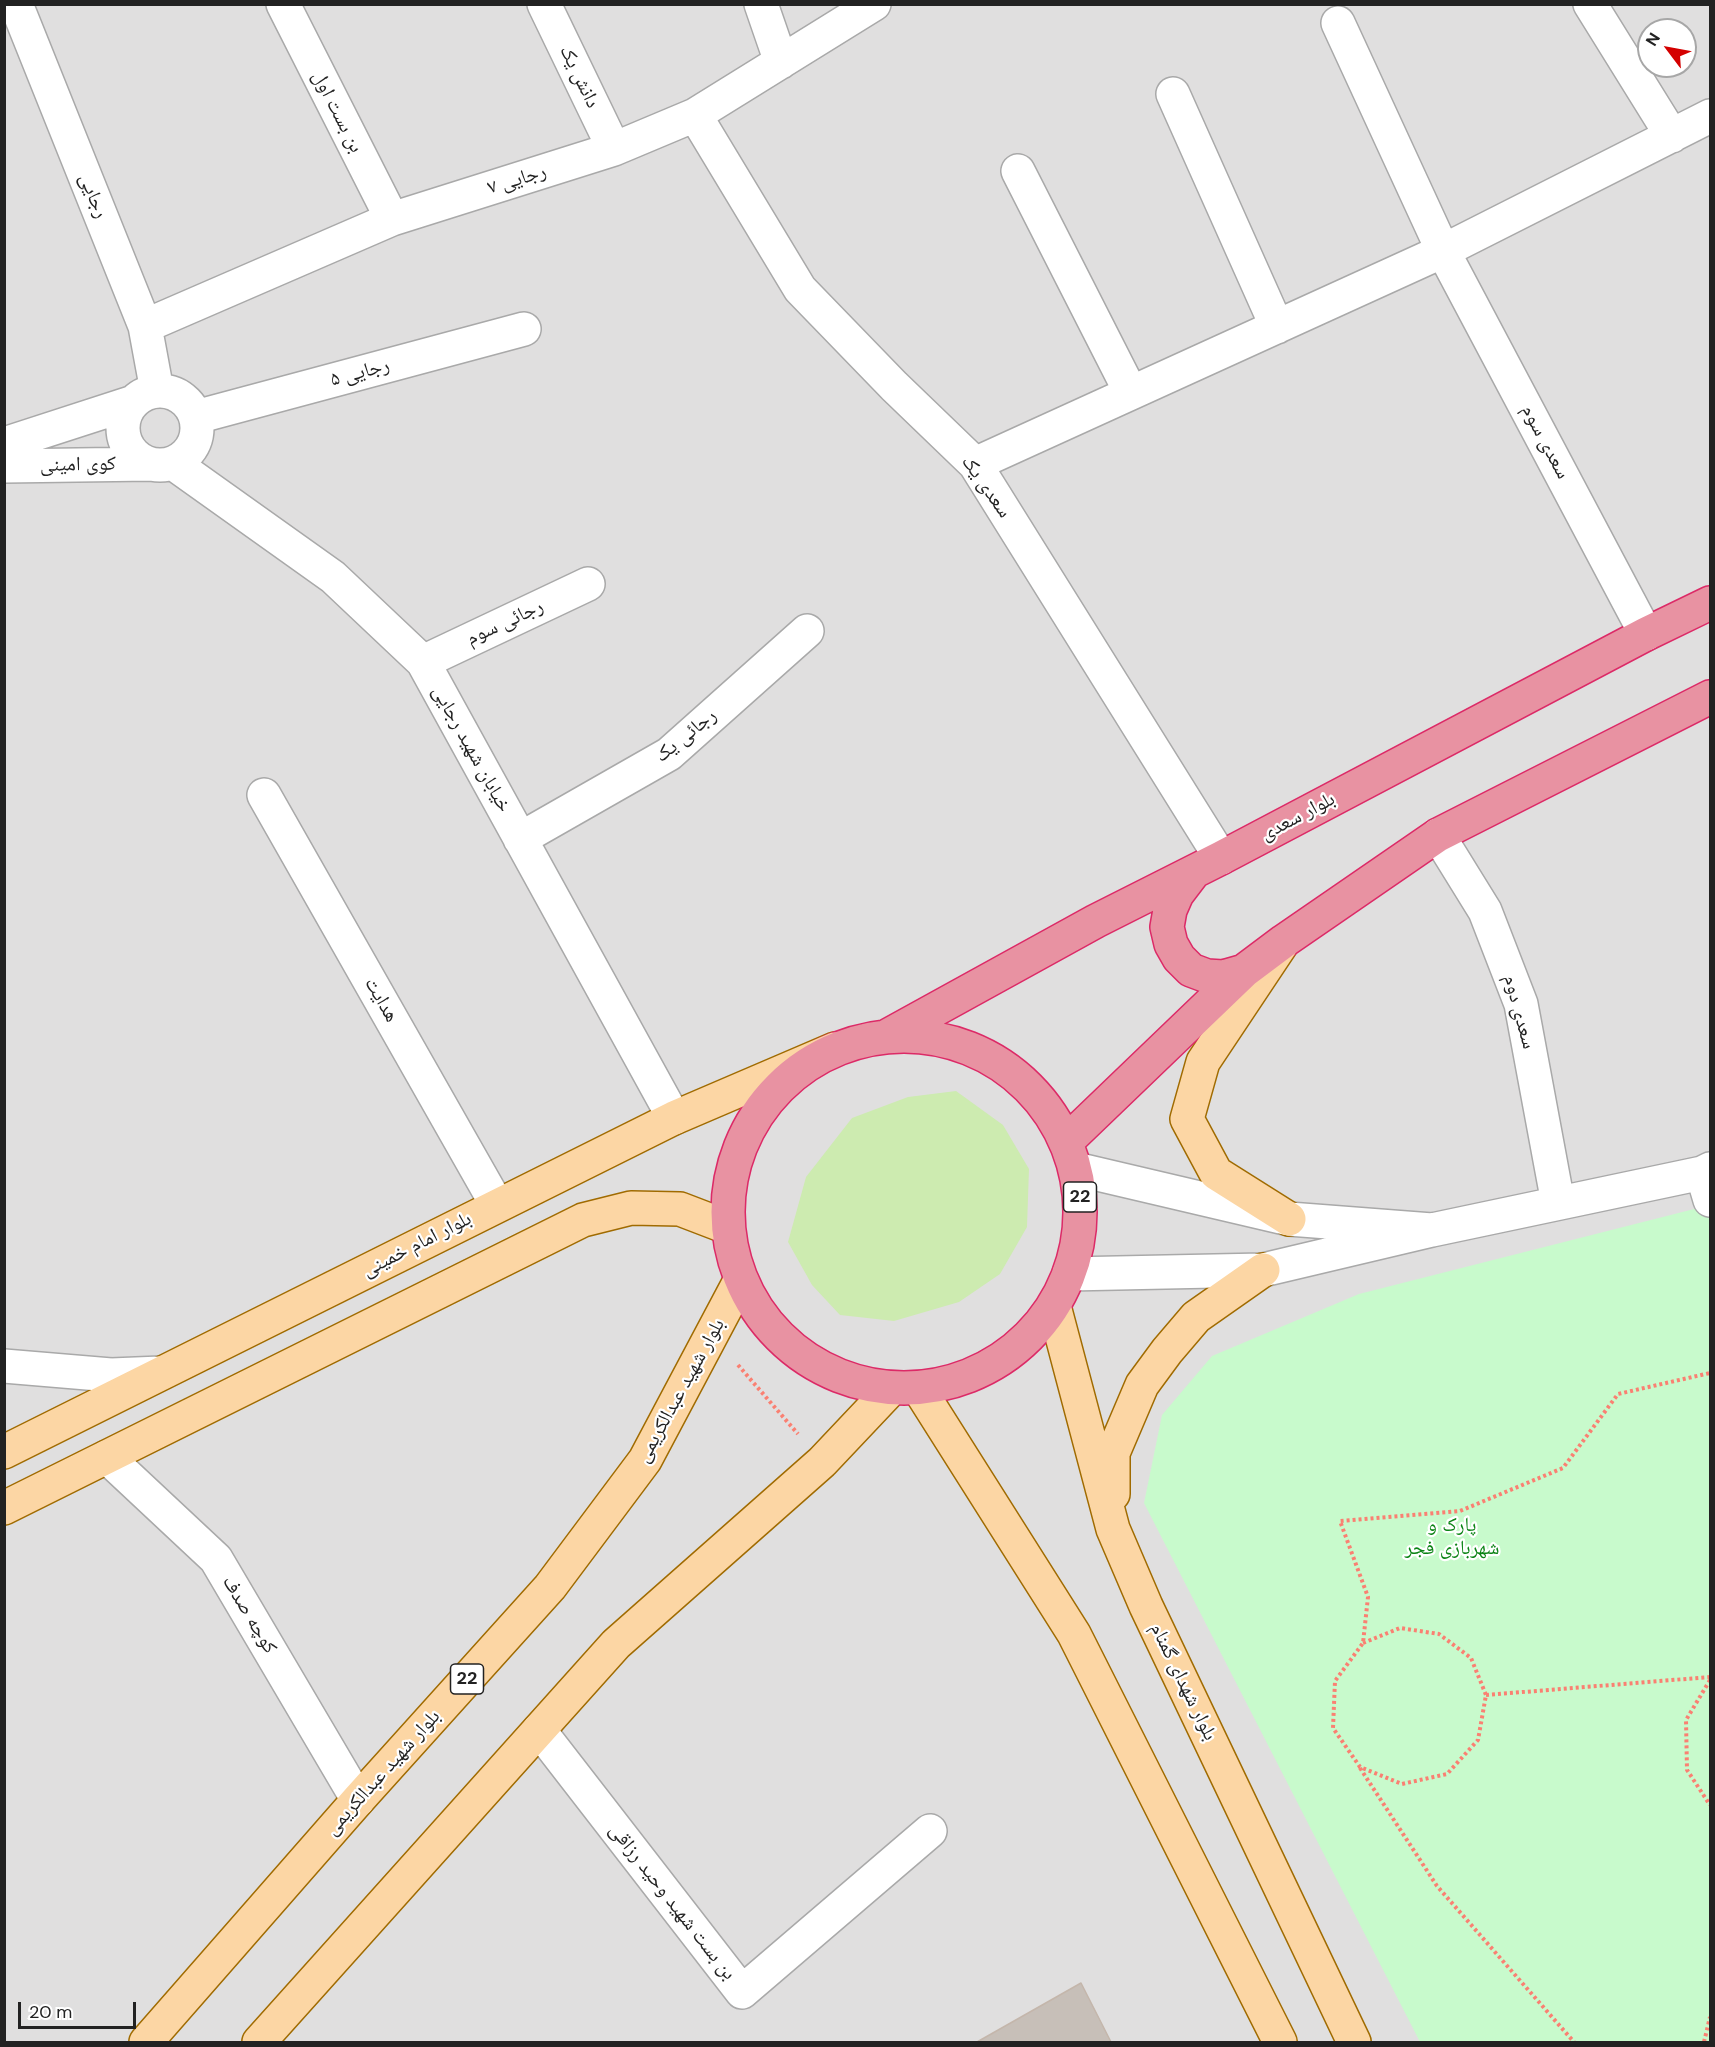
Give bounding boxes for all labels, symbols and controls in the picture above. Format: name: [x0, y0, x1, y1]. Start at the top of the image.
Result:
north arrow: [1637, 18, 1697, 78]
text: N: [1641, 29, 1665, 50]
street label: دانش یک: [554, 42, 604, 112]
street label: بن بست اول: [306, 67, 368, 157]
street label: رجایی ۷: [485, 160, 549, 200]
street label: رجایی: [73, 170, 113, 222]
street label: رجایی ۵: [328, 354, 392, 392]
street label: سعدی سوم: [1515, 401, 1575, 483]
street label: سعدی یک: [956, 451, 1016, 523]
street label: کوی امینی: [40, 452, 116, 478]
street label: رجائی سوم: [463, 595, 547, 651]
street label: خیابان شهید رجایی: [426, 681, 516, 817]
street label: رجائی یک: [650, 704, 722, 768]
street label: بلوار سعدی: [1257, 787, 1339, 847]
street label: سعدی دوم: [1498, 972, 1540, 1052]
street label: هدایت: [359, 973, 403, 1027]
road number: 22: [1064, 1182, 1096, 1212]
street label: بلوار امام خمینی: [358, 1207, 476, 1283]
street label: بلوار شهید عبدالکریمی: [632, 1315, 730, 1467]
park label: پارک و شهربازی فجر: [1405, 1514, 1499, 1561]
street label: کوچه صدف: [216, 1572, 282, 1658]
street label: بلوار شهدای گمنام: [1144, 1619, 1222, 1745]
road number: 22: [450, 1664, 484, 1694]
street label: بلوار شهید عبدالکریمی: [320, 1705, 446, 1841]
street label: بن بست شهید وحید رزاقی: [603, 1819, 741, 1985]
scale bar: [21, 1990, 140, 2028]
text: 20 m: [29, 2000, 72, 2024]

